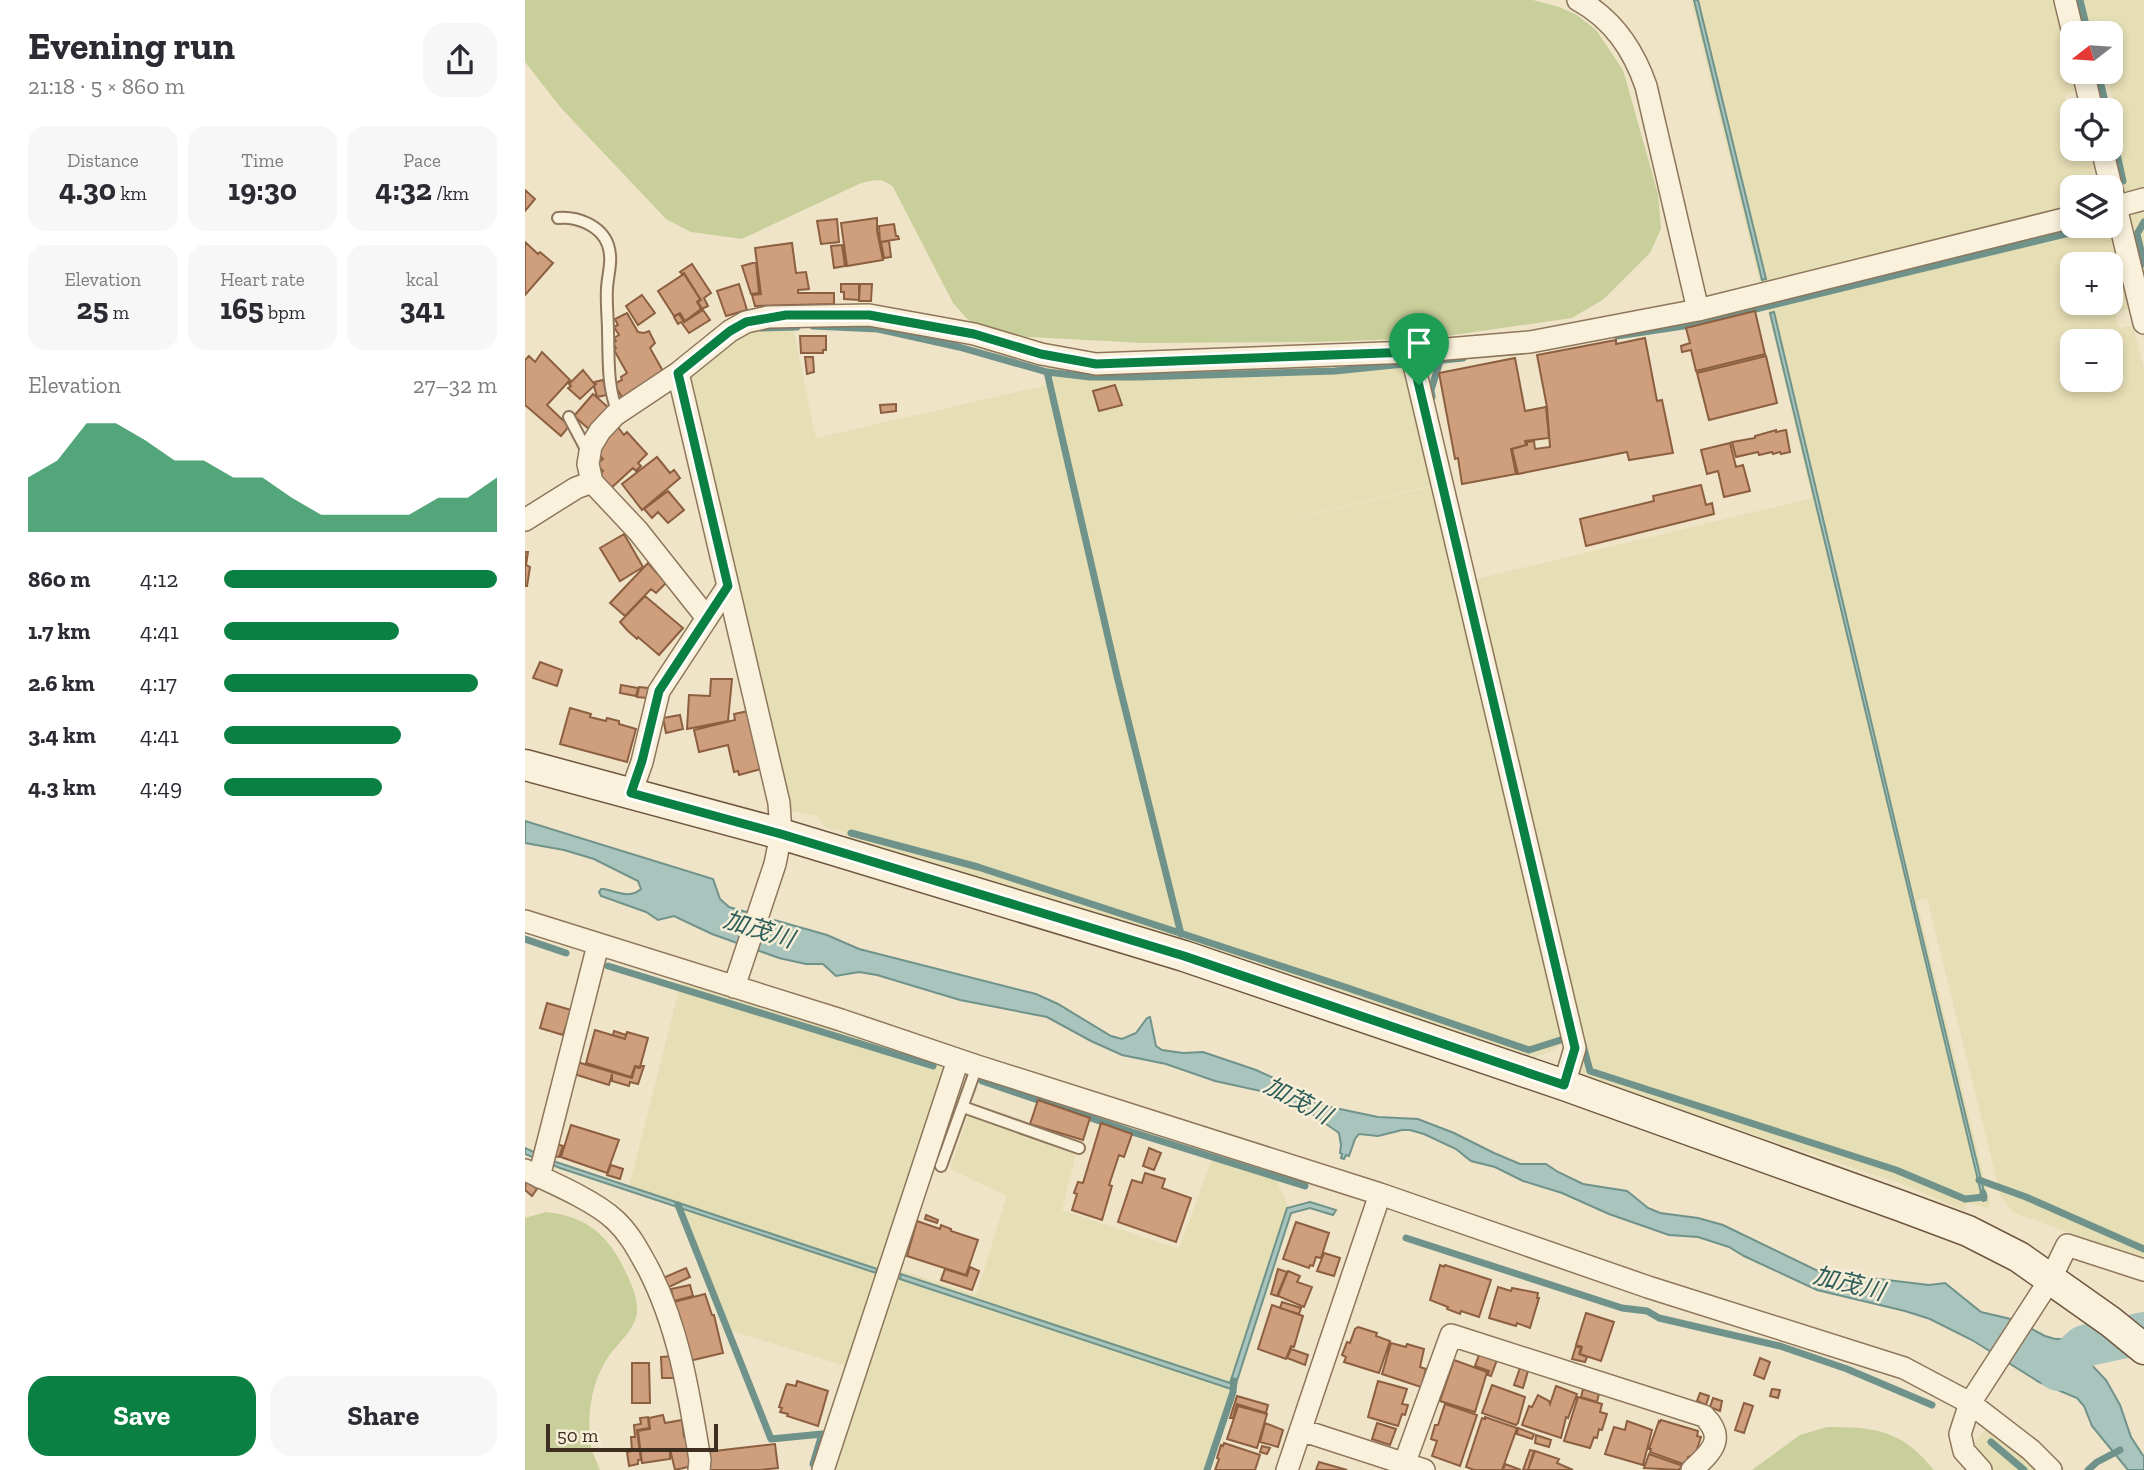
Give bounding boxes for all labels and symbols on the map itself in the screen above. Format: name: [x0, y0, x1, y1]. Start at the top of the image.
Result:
north arrow: [2060, 21, 2123, 84]
pin: [1389, 313, 1449, 385]
water label: 加茂川: [720, 905, 801, 954]
water label: 加茂川: [1259, 1070, 1339, 1131]
water label: 加茂川: [1811, 1260, 1890, 1307]
scale bar: [546, 1421, 717, 1453]

